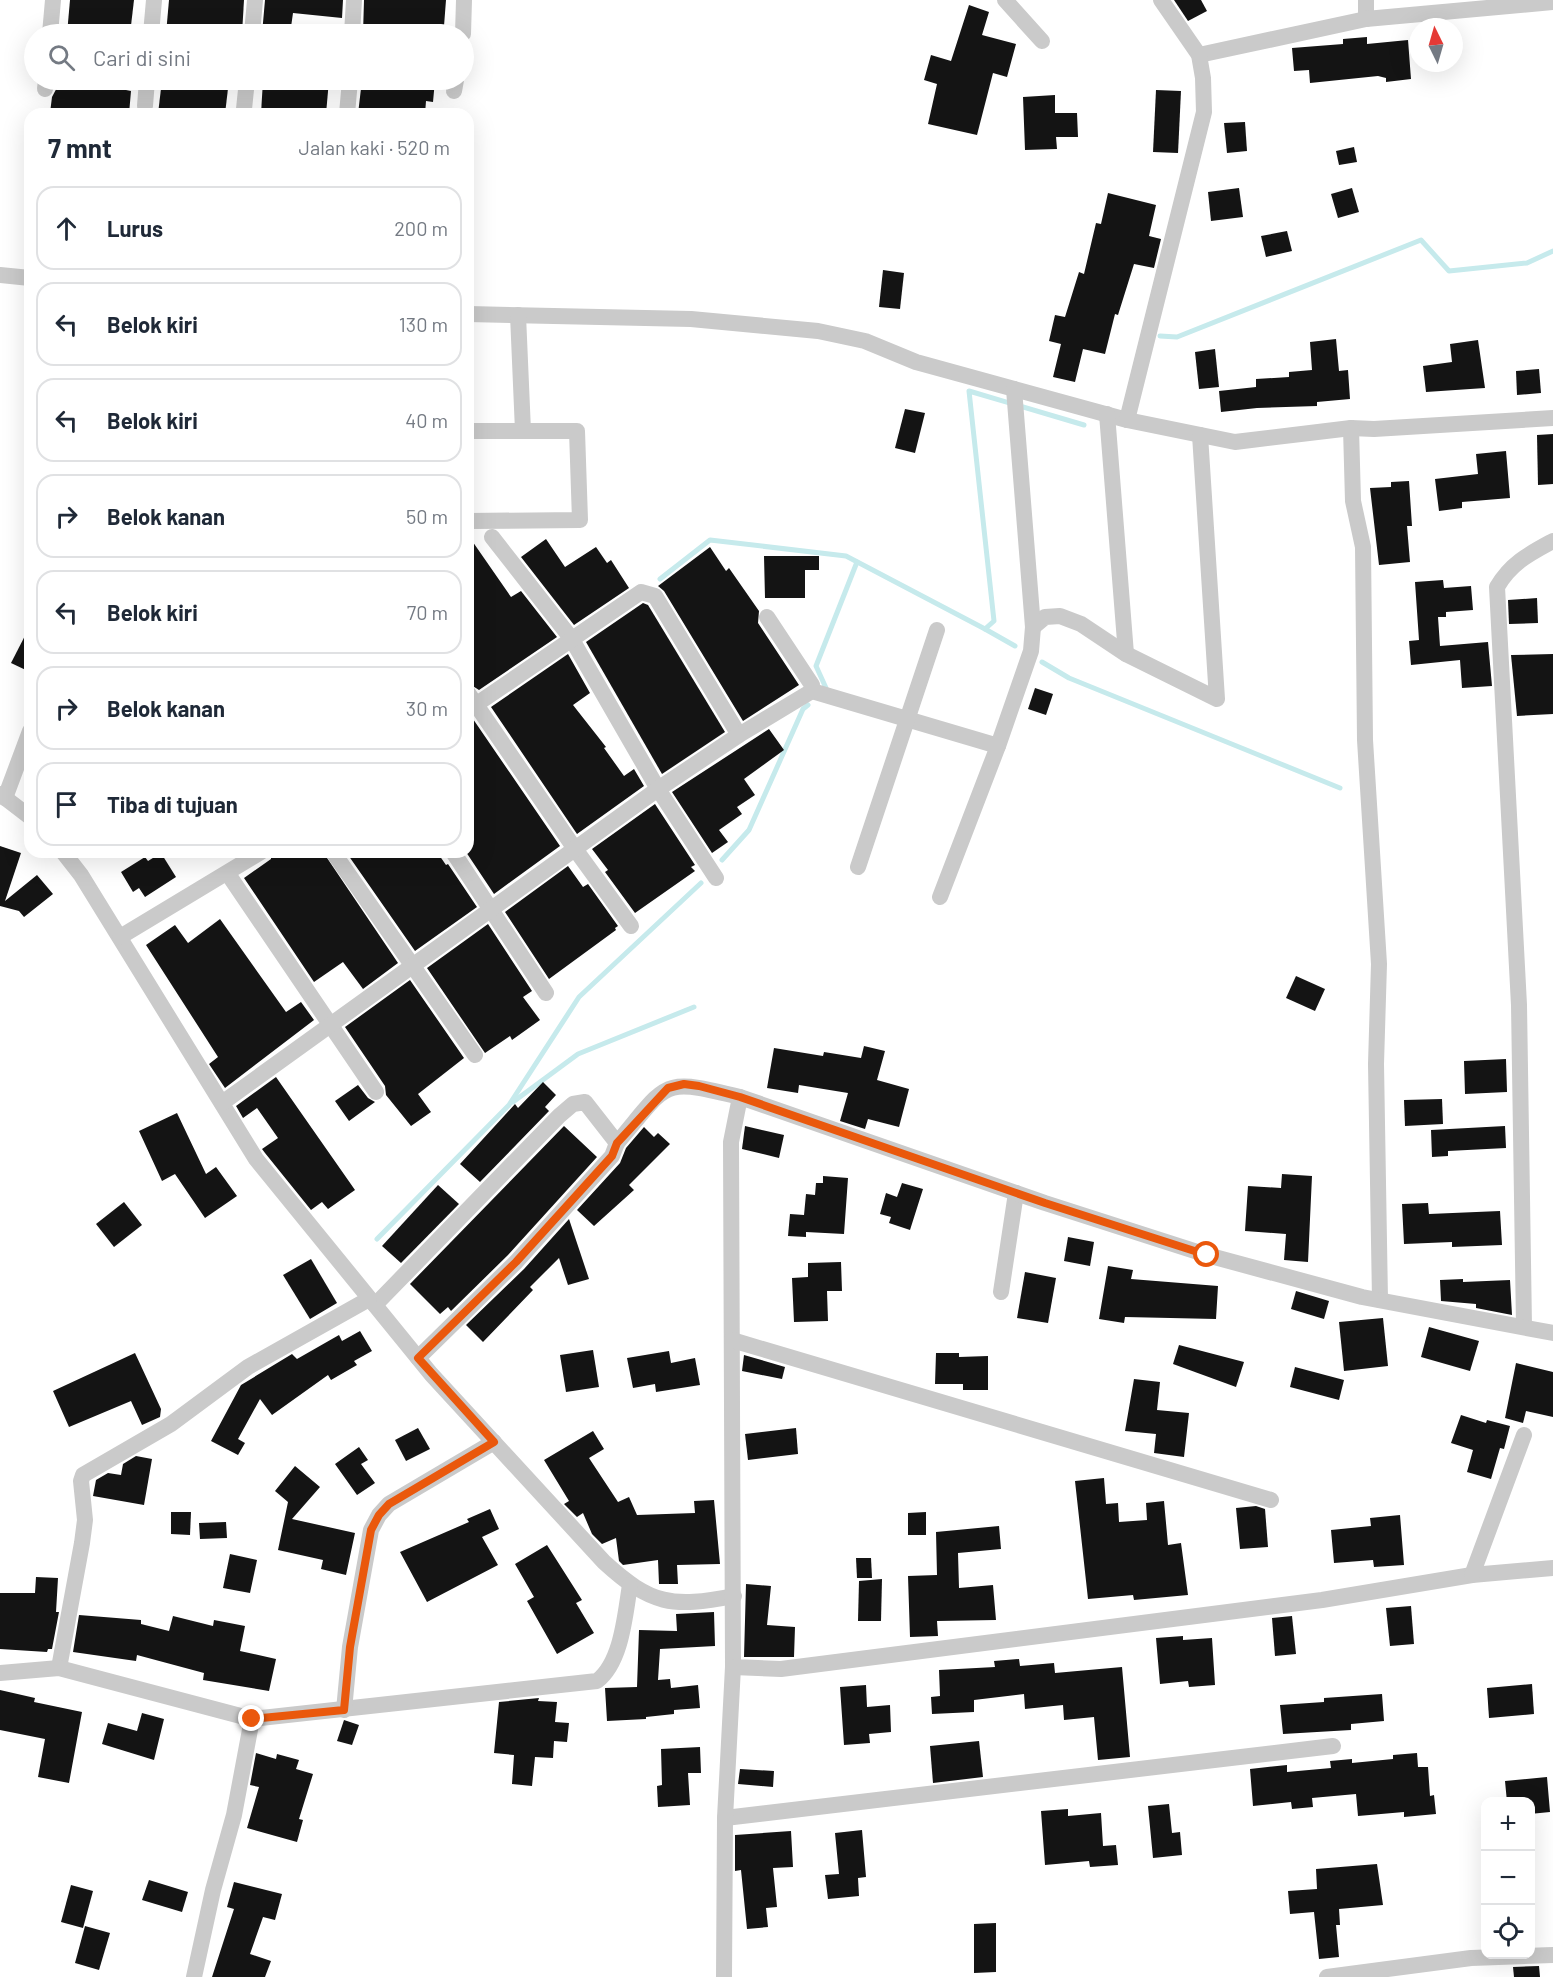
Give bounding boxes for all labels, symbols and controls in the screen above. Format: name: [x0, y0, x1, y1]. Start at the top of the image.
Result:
north arrow: [1409, 18, 1463, 72]
search box: [24, 24, 474, 90]
icon: search: [45, 41, 78, 74]
text: Cari di sini: [93, 44, 191, 70]
text: 7 mnt: [48, 132, 112, 163]
text: Jalan kaki · 520 m: [298, 135, 450, 159]
icon: ahead: [50, 212, 83, 245]
text: Lurus: [107, 215, 163, 241]
text: 200 m: [394, 216, 448, 240]
icon: left: [50, 308, 83, 341]
text: Belok kiri: [107, 311, 198, 337]
text: 130 m: [399, 312, 448, 336]
icon: left: [50, 404, 83, 437]
text: Belok kiri: [107, 407, 198, 433]
text: 40 m: [405, 408, 448, 432]
icon: right: [50, 500, 83, 533]
text: Belok kanan: [107, 503, 225, 529]
text: 50 m: [406, 504, 448, 528]
icon: left: [50, 596, 83, 629]
text: Belok kiri: [107, 599, 198, 625]
text: 70 m: [407, 600, 448, 624]
icon: right: [50, 692, 83, 725]
text: Belok kanan: [107, 695, 225, 721]
text: 30 m: [406, 696, 448, 720]
icon: arrive: [50, 788, 83, 821]
text: Tiba di tujuan: [107, 791, 238, 817]
route start: [1193, 1241, 1219, 1267]
route end: [238, 1705, 264, 1731]
map controls: [1481, 1797, 1535, 1959]
button: +: [1481, 1797, 1535, 1851]
button: −: [1481, 1851, 1535, 1905]
button: locate: [1481, 1905, 1535, 1959]

